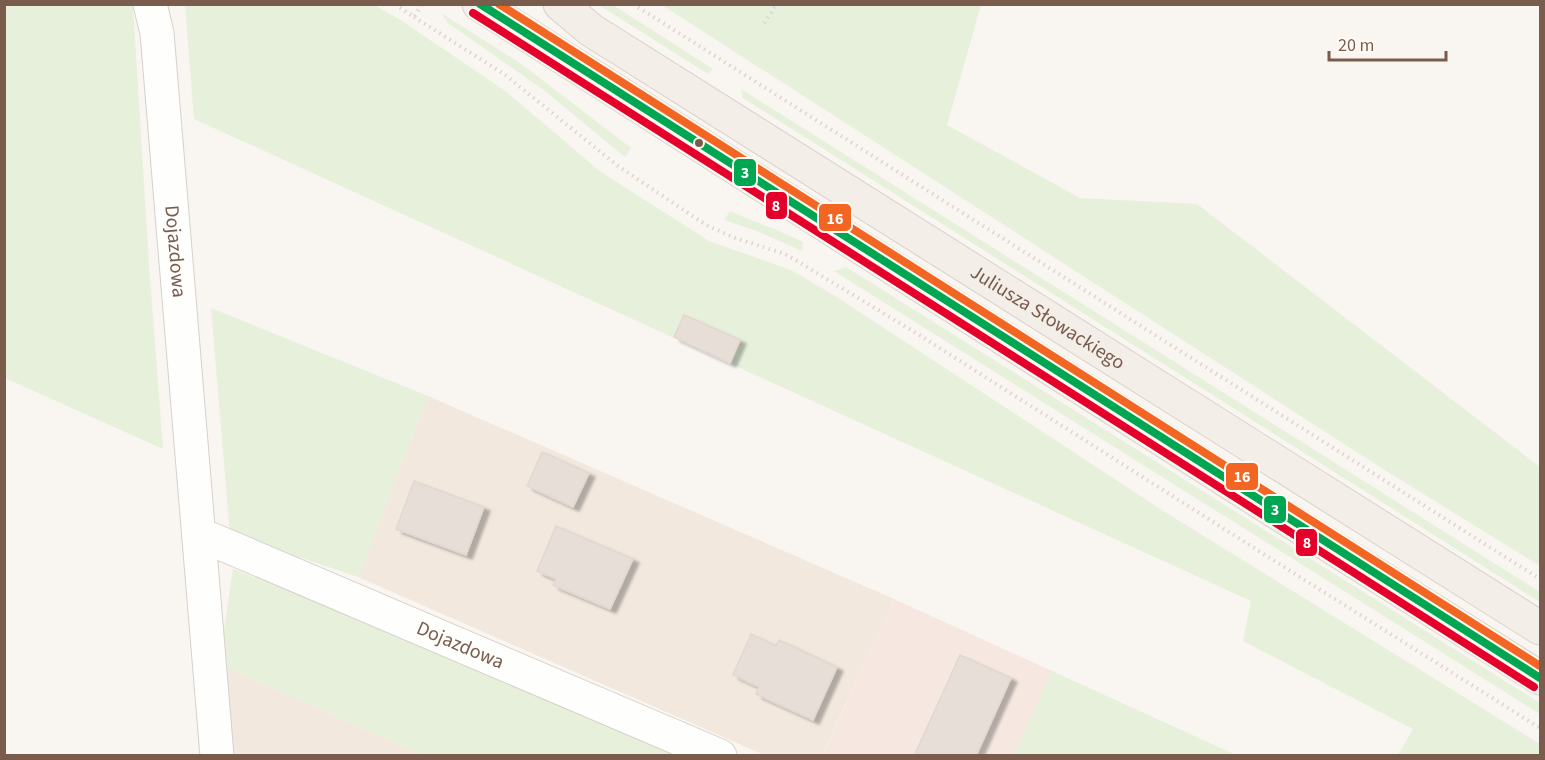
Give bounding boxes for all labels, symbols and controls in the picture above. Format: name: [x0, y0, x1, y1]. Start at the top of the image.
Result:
scale bar: [1329, 24, 1446, 62]
text: 20 m: [1338, 33, 1374, 58]
unlabelled marker: [693, 137, 705, 149]
line badge: 3: [733, 158, 757, 187]
text: 3: [741, 162, 749, 184]
line badge: 8: [765, 191, 788, 220]
text: 8: [772, 195, 780, 217]
line badge: 16: [818, 203, 852, 232]
street label: Dojazdowa: [157, 204, 193, 299]
text: 16: [827, 208, 843, 230]
street label: Juliusza Słowackiego: [965, 258, 1130, 377]
line badge: 16: [1225, 462, 1259, 491]
text: 16: [1234, 466, 1250, 488]
line badge: 3: [1263, 495, 1287, 524]
text: 3: [1271, 499, 1279, 521]
line badge: 8: [1295, 528, 1318, 557]
text: 8: [1303, 532, 1311, 554]
street label: Dojazdowa: [412, 614, 508, 676]

